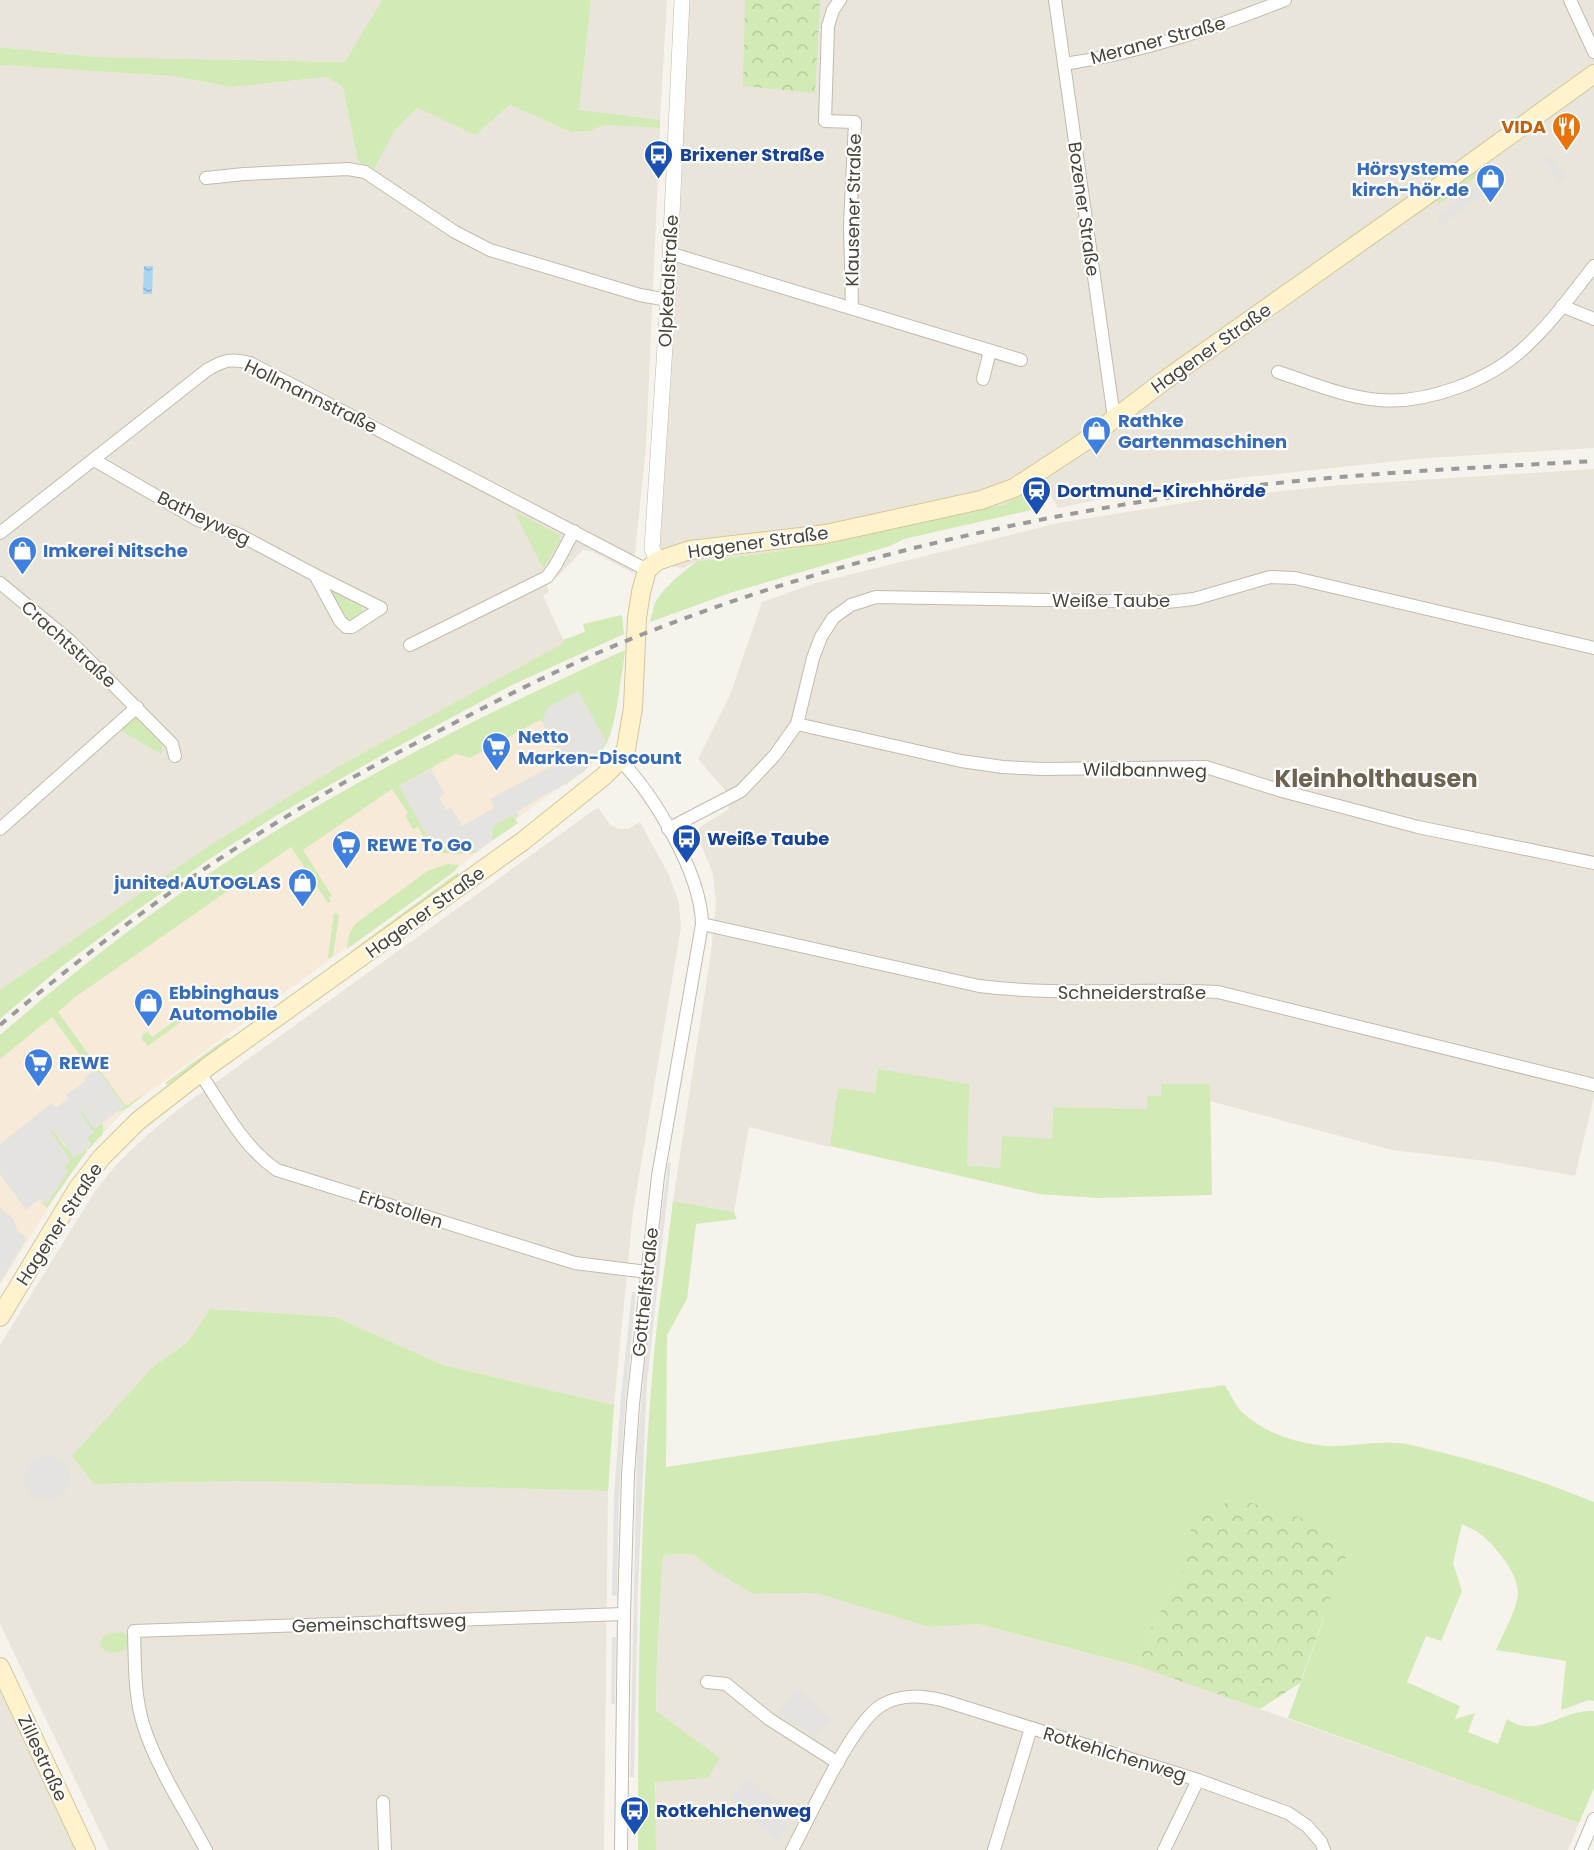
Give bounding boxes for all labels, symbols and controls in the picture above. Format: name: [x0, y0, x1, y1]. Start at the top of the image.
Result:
street label: Meraner Straße: [1088, 10, 1228, 70]
restaurant icon: VIDA: [1551, 110, 1583, 152]
place label: VIDA: [1501, 114, 1546, 139]
street label: Klausener Straße: [839, 133, 867, 287]
bus stop icon: Brixener Straße: [643, 138, 675, 180]
street label: Bozener Straße: [1062, 140, 1106, 278]
place label: Brixener Straße: [680, 142, 824, 167]
place label: Hörsysteme kirch-hör.de: [1352, 156, 1469, 202]
shop icon: Hörsysteme kirch-hör.de: [1474, 162, 1506, 204]
street label: Olpketalstraße: [652, 214, 684, 348]
street label: Hagener Straße: [1146, 297, 1276, 399]
street label: Hollmannstraße: [240, 353, 382, 439]
place label: Rathke Gartenmaschinen: [1118, 408, 1287, 454]
shop icon: Rathke Gartenmaschinen: [1081, 414, 1113, 456]
station icon: Dortmund-Kirchhörde: [1020, 474, 1052, 516]
place label: Dortmund-Kirchhörde: [1057, 478, 1266, 503]
street label: Batheyweg: [153, 485, 255, 551]
street label: Hagener Straße: [686, 520, 830, 564]
shop icon: Imkerei Nitsche: [6, 534, 38, 576]
place label: Imkerei Nitsche: [43, 538, 188, 563]
street label: Weiße Taube: [1052, 588, 1170, 613]
street label: Crachtstraße: [16, 595, 122, 693]
place label: Netto Marken-Discount: [518, 724, 682, 770]
supermarket icon: Netto Marken-Discount: [481, 730, 513, 772]
street label: Wildbannweg: [1083, 756, 1207, 784]
district label: Kleinholthausen: [1274, 762, 1478, 795]
bus stop icon: Weiße Taube: [670, 822, 702, 864]
place label: Weiße Taube: [707, 826, 829, 851]
supermarket icon: REWE To Go: [330, 828, 362, 870]
place label: REWE To Go: [367, 832, 472, 857]
street label: Hagener Straße: [360, 860, 490, 964]
shop icon: junited AUTOGLAS: [286, 866, 318, 908]
place label: junited AUTOGLAS: [113, 870, 281, 895]
place label: Ebbinghaus Automobile: [169, 980, 279, 1026]
street label: Schneiderstraße: [1058, 980, 1206, 1005]
shop icon: Ebbinghaus Automobile: [132, 986, 164, 1028]
supermarket icon: REWE: [22, 1046, 54, 1088]
place label: REWE: [59, 1050, 109, 1075]
street label: Hagener Straße: [10, 1158, 108, 1290]
street label: Erbstollen: [356, 1184, 446, 1234]
street label: Gotthelfstraße: [626, 1226, 664, 1358]
street label: Gemeinschaftsweg: [291, 1607, 467, 1639]
street label: Zillestraße: [12, 1711, 74, 1805]
street label: Rotkehlchenweg: [1040, 1720, 1190, 1788]
bus stop icon: Rotkehlchenweg: [619, 1794, 651, 1836]
place label: Rotkehlchenweg: [656, 1798, 811, 1823]

